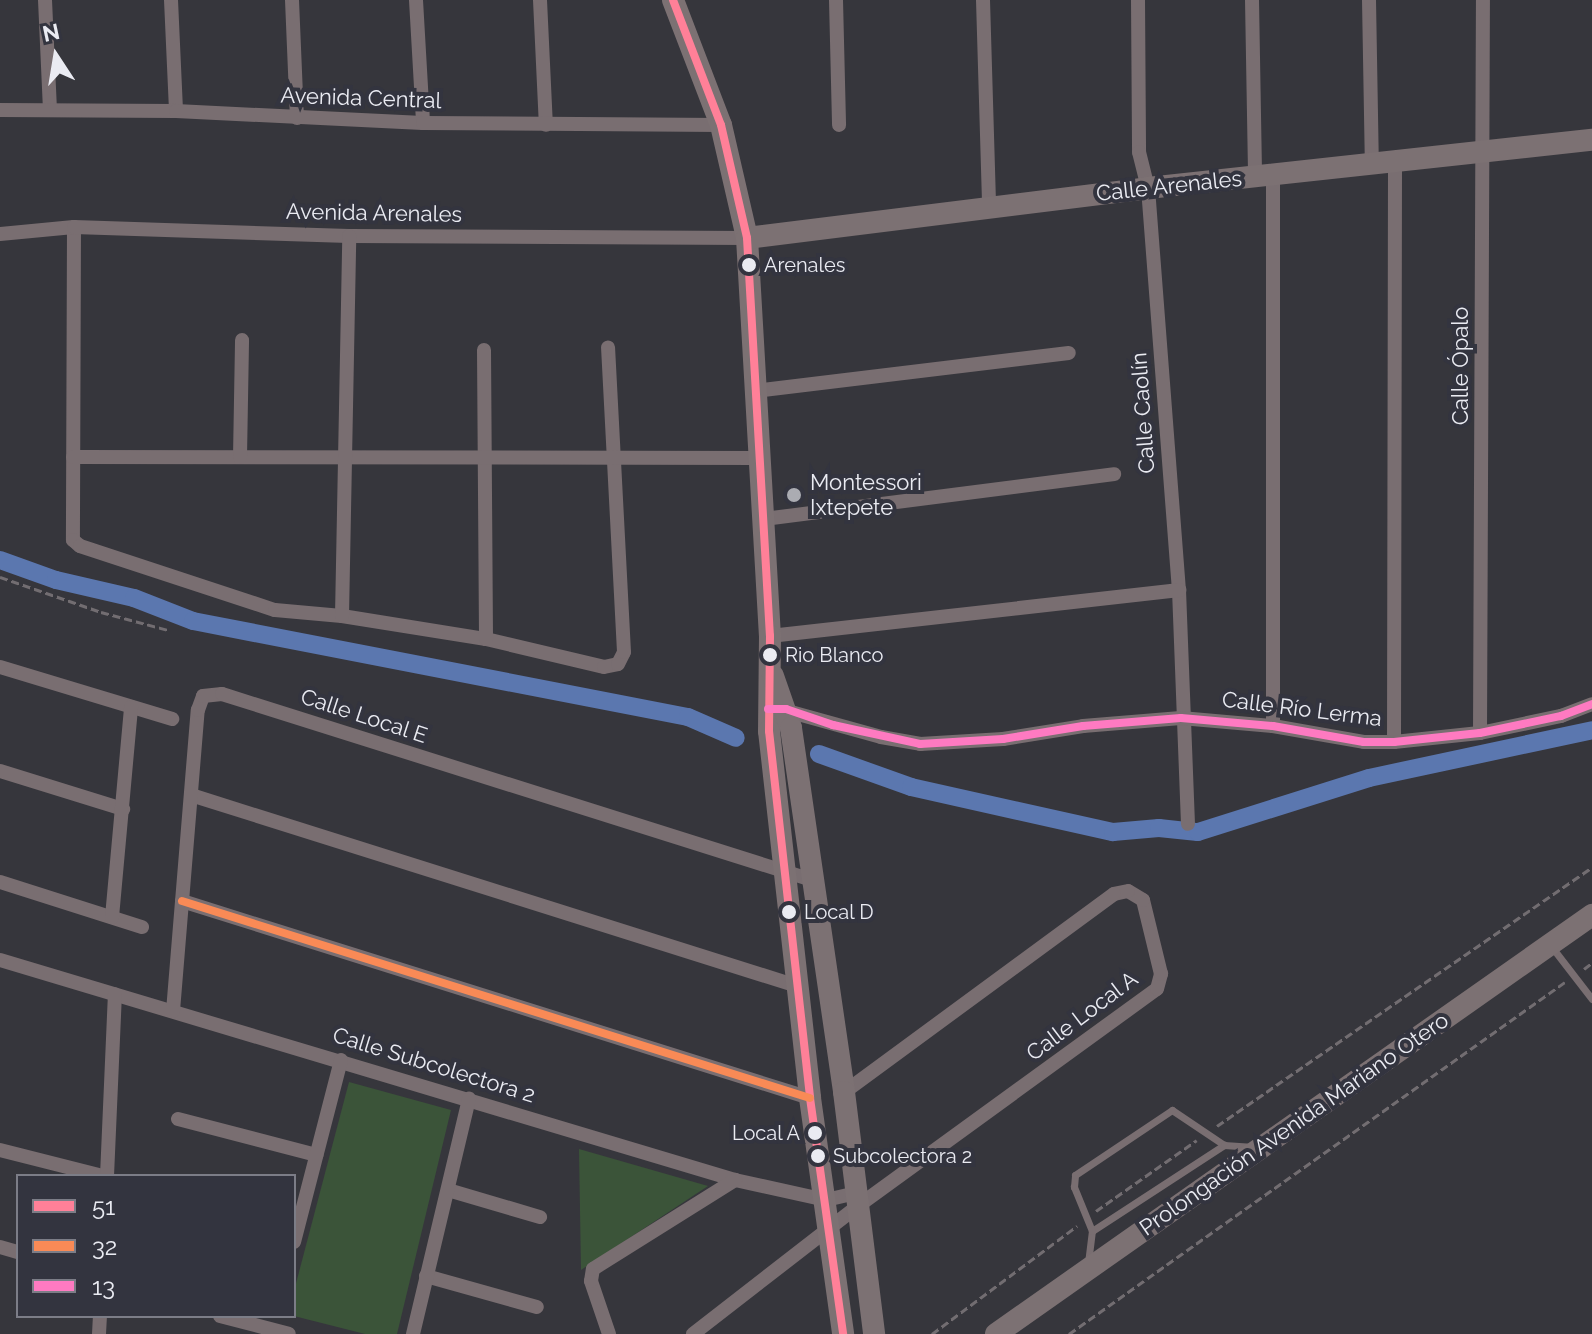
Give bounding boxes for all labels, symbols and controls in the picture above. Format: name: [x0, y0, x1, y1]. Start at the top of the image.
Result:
north arrow: [16, 16, 96, 96]
text: N: [40, 18, 62, 47]
street label: Avenida Central: [280, 82, 442, 114]
street label: Calle Arenales: [1094, 165, 1244, 207]
street label: Avenida Arenales: [285, 198, 463, 228]
place label: Arenales: [764, 253, 845, 277]
marker: Arenales: [741, 257, 757, 273]
street label: Calle Ópalo: [1448, 307, 1474, 425]
street label: Calle Caolín: [1126, 352, 1160, 474]
place label: Montessori Ixtepete: [810, 469, 922, 520]
marker: Montessori Ixtepete: [785, 486, 803, 504]
place label: Rio Blanco: [785, 643, 883, 667]
marker: Rio Blanco: [762, 647, 778, 663]
street label: Calle Local E: [297, 683, 431, 749]
street label: Calle Río Lerma: [1221, 686, 1383, 732]
place label: Local D: [804, 900, 874, 924]
marker: Local D: [781, 904, 797, 920]
street label: Calle Local A: [1021, 965, 1143, 1067]
street label: Prolongación Avenida Mariano Otero: [1134, 1007, 1454, 1241]
street label: Calle Subcolectora 2: [329, 1022, 539, 1108]
place label: Local A: [731, 1121, 800, 1145]
marker: Local A: [807, 1125, 823, 1141]
place label: Subcolectora 2: [833, 1144, 972, 1168]
marker: Subcolectora 2: [810, 1148, 826, 1164]
legend: [16, 1174, 296, 1318]
text: 51: [92, 1192, 115, 1221]
text: 32: [92, 1232, 117, 1261]
text: 13: [92, 1272, 115, 1301]

